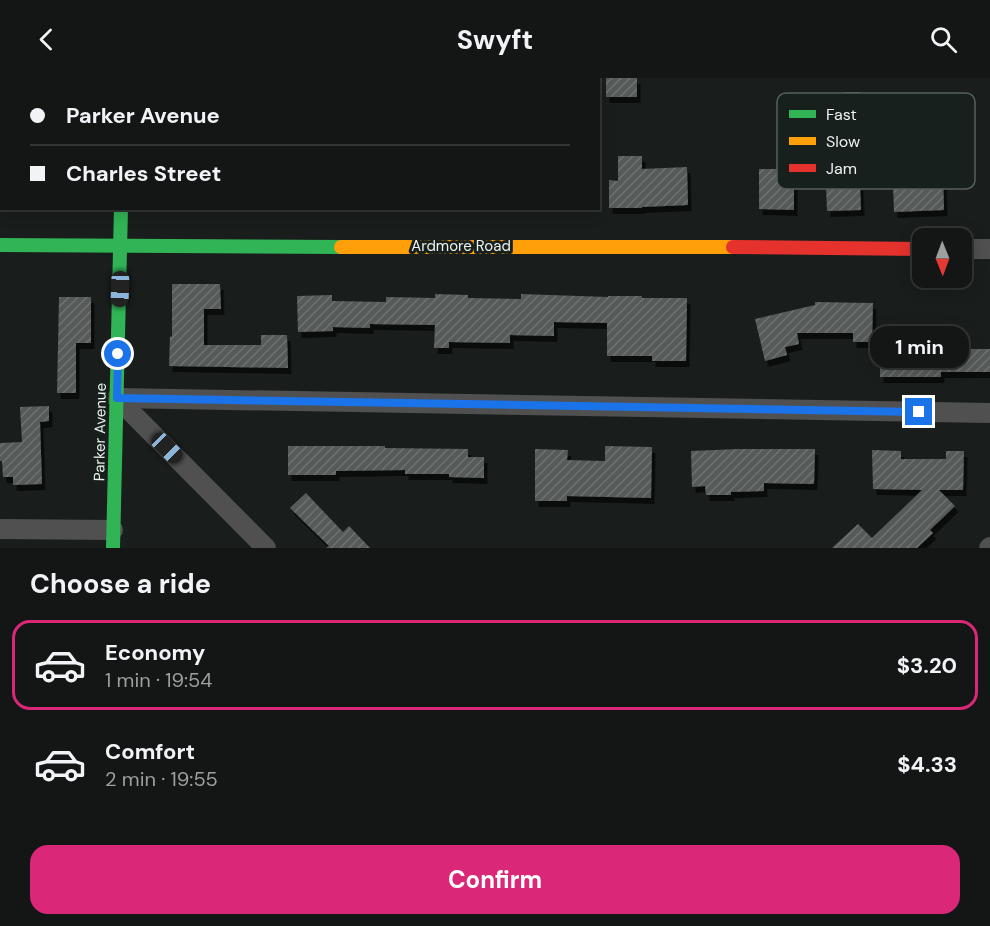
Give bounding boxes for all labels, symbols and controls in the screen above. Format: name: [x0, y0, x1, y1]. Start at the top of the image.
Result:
text: Swyft: [457, 22, 533, 57]
icon: back: [30, 23, 63, 56]
icon: search: [927, 23, 960, 56]
legend: [777, 93, 975, 189]
text: Parker Avenue: [66, 101, 220, 130]
text: Fast: [826, 104, 857, 125]
text: Slow: [826, 131, 860, 152]
text: Jam: [826, 158, 857, 179]
text: Charles Street: [66, 159, 221, 188]
north arrow: [912, 228, 972, 288]
map controls: [912, 228, 972, 288]
street label: Ardmore Road: [411, 236, 511, 256]
car: [110, 271, 130, 307]
callout: 1 min: [870, 325, 968, 367]
text: 1 min: [895, 334, 944, 360]
route start: [104, 340, 131, 367]
street label: Parker Avenue: [89, 383, 111, 481]
route end: [905, 398, 932, 425]
car: [148, 429, 186, 467]
text: Choose a ride: [30, 566, 211, 601]
icon: car: [33, 638, 87, 692]
text: Economy: [105, 638, 205, 667]
text: $3.20: [897, 651, 957, 680]
text: 1 min · 19:54: [105, 667, 212, 693]
icon: car: [33, 737, 87, 791]
text: Comfort: [105, 737, 195, 766]
text: $4.33: [897, 750, 957, 779]
text: 2 min · 19:55: [105, 766, 218, 792]
button: Confirm: [30, 845, 960, 914]

